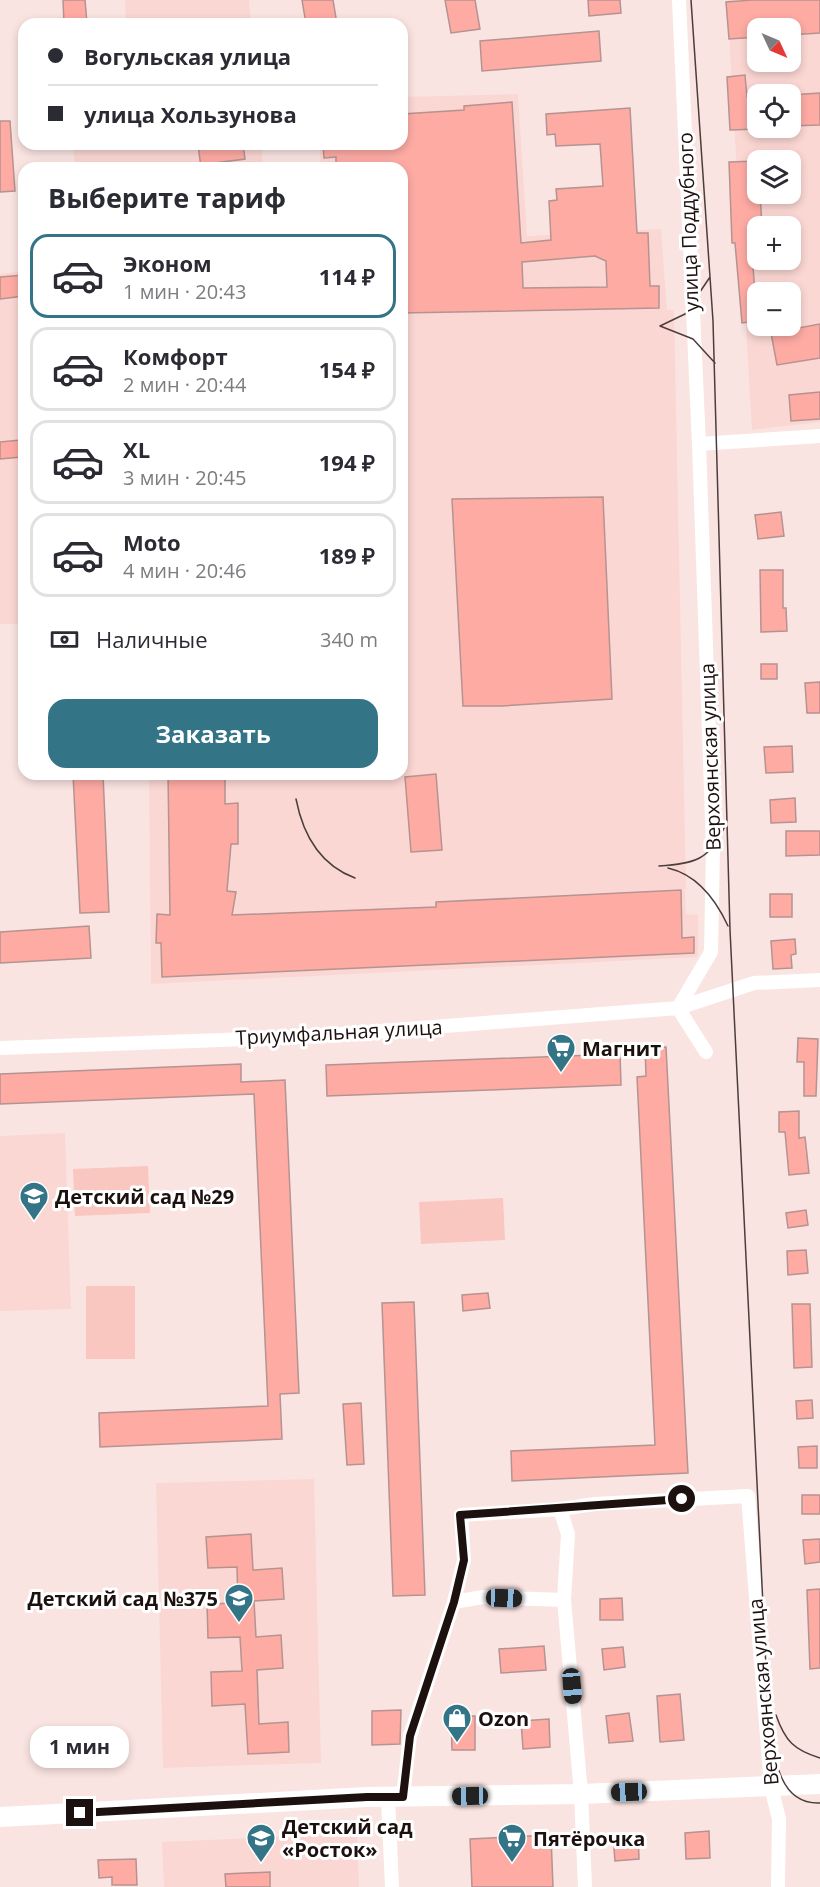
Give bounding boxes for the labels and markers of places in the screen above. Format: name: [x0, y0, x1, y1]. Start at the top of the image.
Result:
supermarket icon: Магнит: [545, 1032, 577, 1074]
place label: Магнит: [582, 1035, 661, 1062]
school or university icon: Детский сад №29: [18, 1180, 50, 1222]
place label: Детский сад №29: [55, 1183, 234, 1210]
school or university icon: Детский сад №375: [223, 1582, 255, 1624]
place label: Детский сад №375: [27, 1585, 218, 1612]
shop icon: Ozon: [441, 1702, 473, 1744]
place label: Ozon: [478, 1705, 529, 1732]
place label: Детский сад «Росток»: [282, 1813, 412, 1863]
school or university icon: Детский сад «Росток»: [245, 1822, 277, 1864]
supermarket icon: Пятёрочка: [496, 1822, 528, 1864]
place label: Пятёрочка: [533, 1825, 645, 1852]

